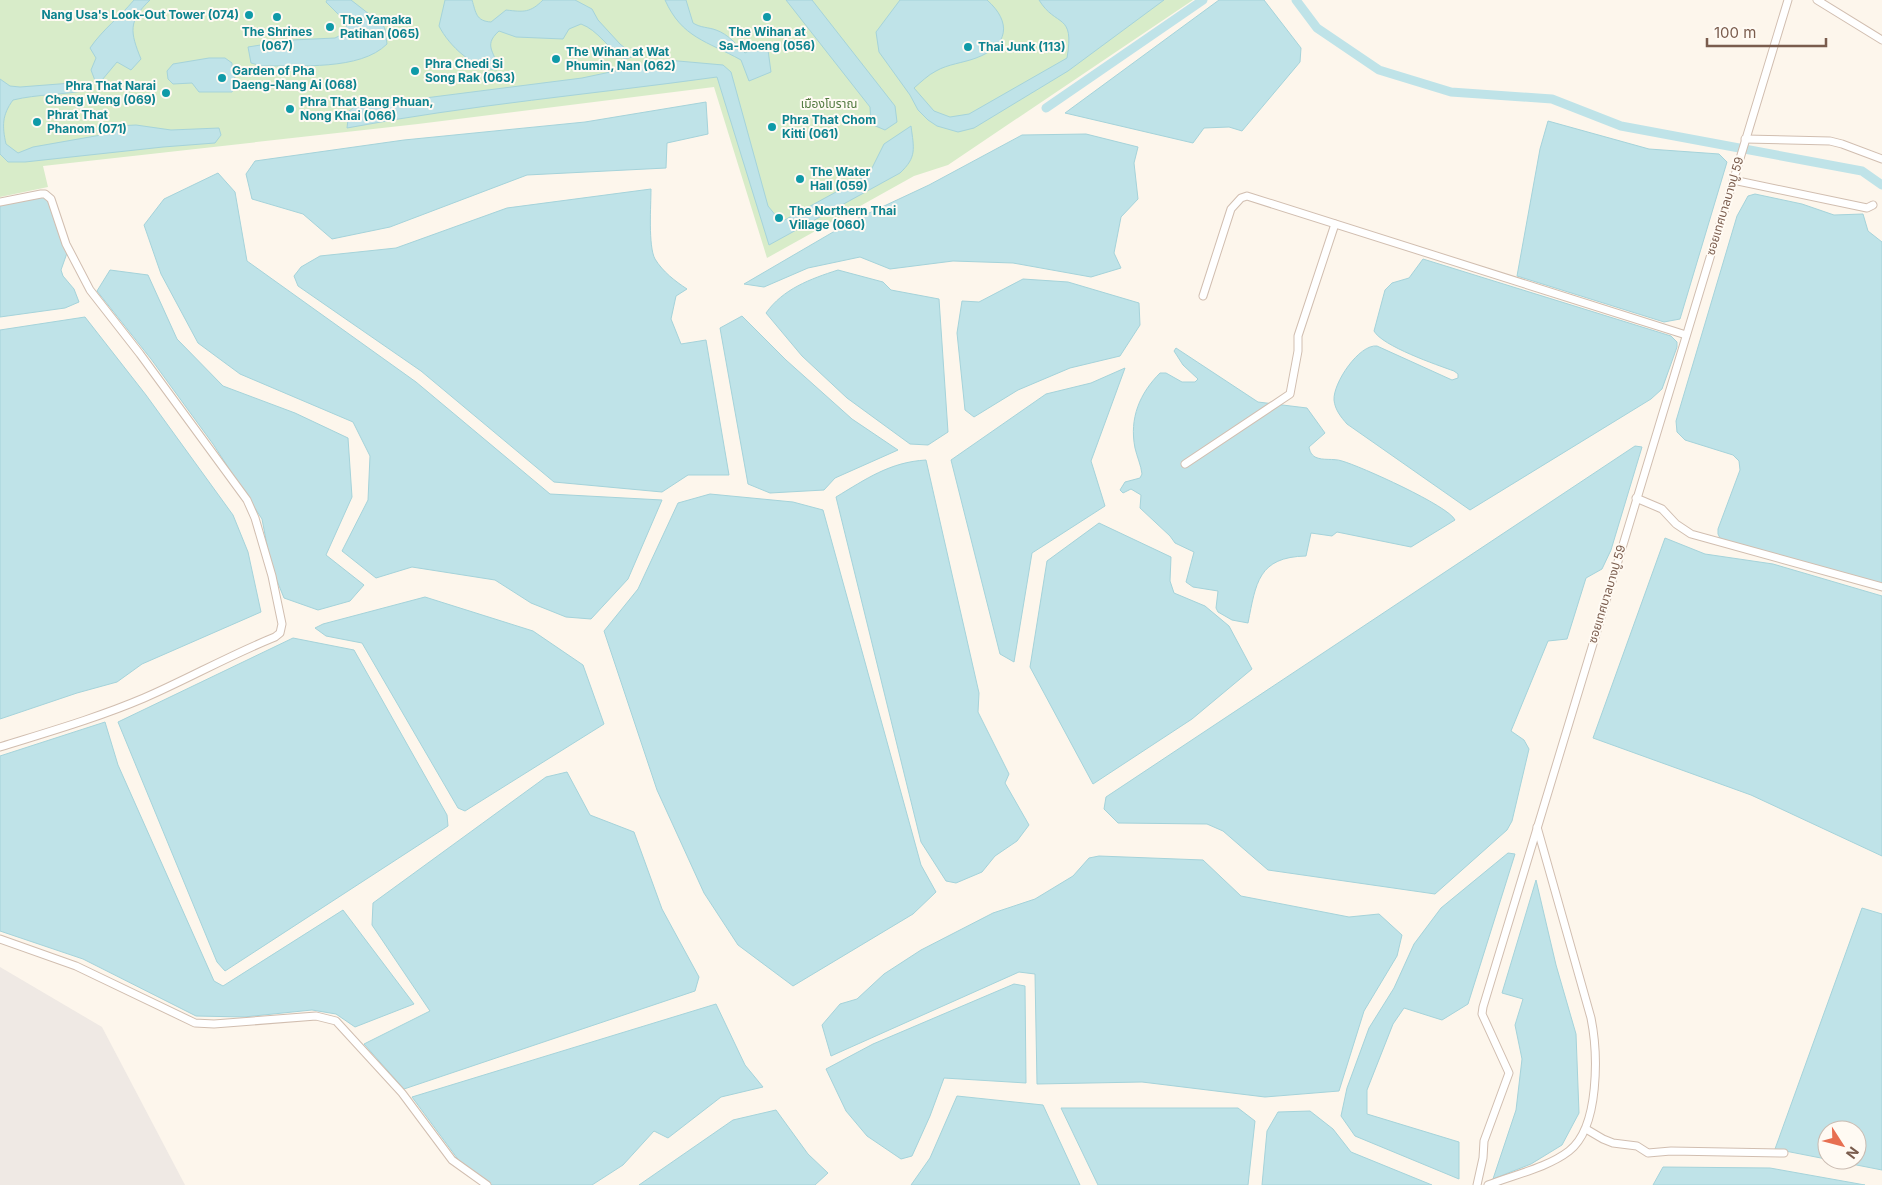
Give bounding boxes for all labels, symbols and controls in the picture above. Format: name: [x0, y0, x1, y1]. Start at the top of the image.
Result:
place label: Nang Usa's Look-Out Tower (074): [41, 7, 239, 22]
marker: Nang Usa's Look-Out Tower (074): [243, 9, 255, 21]
marker: The Shrines (067): [271, 11, 283, 23]
marker: The Wihan at Sa-Moeng (056): [761, 11, 773, 23]
place label: The Yamaka Patihan (065): [340, 12, 420, 41]
scale bar: [1707, 15, 1826, 47]
marker: The Yamaka Patihan (065): [324, 21, 336, 33]
text: 100 m: [1714, 23, 1756, 42]
place label: The Shrines (067): [242, 24, 312, 53]
place label: The Wihan at Sa-Moeng (056): [719, 24, 815, 53]
place label: Thai Junk (113): [978, 39, 1065, 54]
marker: Thai Junk (113): [962, 41, 974, 53]
place label: The Wihan at Wat Phumin, Nan (062): [566, 44, 676, 73]
marker: The Wihan at Wat Phumin, Nan (062): [550, 53, 562, 65]
place label: Phra Chedi Si Song Rak (063): [425, 56, 515, 85]
place label: Garden of Pha Daeng-Nang Ai (068): [232, 63, 357, 92]
marker: Phra Chedi Si Song Rak (063): [409, 65, 421, 77]
marker: Garden of Pha Daeng-Nang Ai (068): [216, 72, 228, 84]
place label: Phra That Narai Cheng Weng (069): [45, 78, 156, 107]
marker: Phra That Narai Cheng Weng (069): [160, 87, 172, 99]
place label: Phra That Bang Phuan, Nong Khai (066): [300, 94, 433, 123]
park label: เมืองโบราณ: [801, 96, 857, 111]
marker: Phra That Bang Phuan, Nong Khai (066): [284, 103, 296, 115]
place label: Phrat That Phanom (071): [47, 107, 127, 136]
place label: Phra That Chom Kitti (061): [782, 112, 876, 141]
marker: Phrat That Phanom (071): [31, 116, 43, 128]
marker: Phra That Chom Kitti (061): [766, 121, 778, 133]
street label: ซอยเทศบาลบางปู 59: [1702, 155, 1747, 257]
place label: The Water Hall (059): [810, 164, 871, 193]
marker: The Water Hall (059): [794, 173, 806, 185]
place label: The Northern Thai Village (060): [789, 203, 896, 232]
marker: The Northern Thai Village (060): [773, 212, 785, 224]
street label: ซอยเทศบาลบางปู 59: [1584, 543, 1629, 645]
north arrow: [1817, 1120, 1867, 1170]
text: N: [1843, 1144, 1863, 1162]

